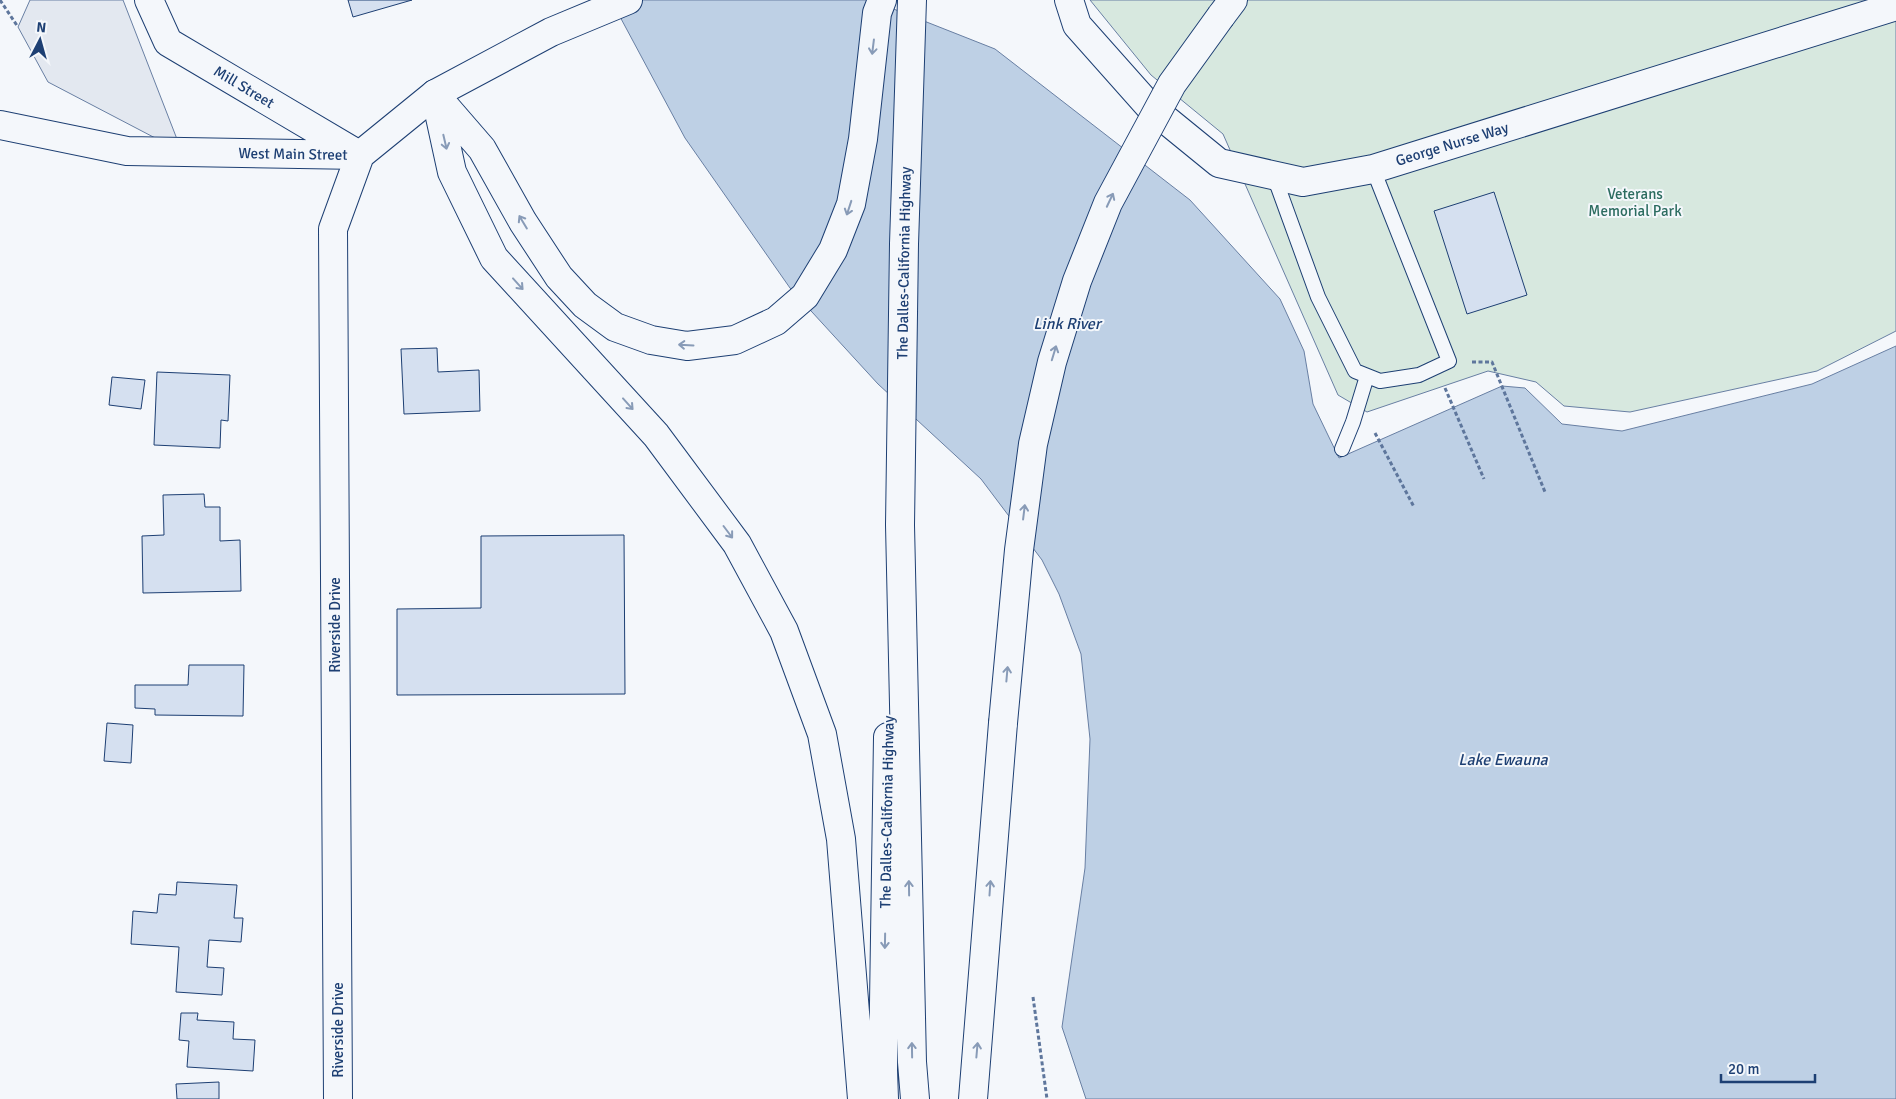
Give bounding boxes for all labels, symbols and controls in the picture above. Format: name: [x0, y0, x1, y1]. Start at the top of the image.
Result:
north arrow: [15, 15, 65, 65]
text: N: [36, 19, 47, 37]
one-way arrow: [868, 39, 878, 55]
street label: Mill Street: [211, 62, 277, 112]
street label: George Nurse Way: [1393, 118, 1511, 170]
one-way arrow: [441, 133, 451, 149]
street label: West Main Street: [238, 144, 348, 164]
street label: The Dalles-California Highway: [893, 166, 915, 360]
park label: Veterans Memorial Park: [1588, 185, 1682, 220]
one-way arrow: [1105, 193, 1115, 208]
one-way arrow: [844, 200, 853, 215]
one-way arrow: [518, 216, 528, 230]
one-way arrow: [512, 278, 524, 291]
water label: Link River: [1033, 314, 1103, 334]
one-way arrow: [679, 340, 695, 349]
one-way arrow: [1050, 345, 1060, 361]
one-way arrow: [622, 398, 634, 411]
one-way arrow: [1019, 505, 1029, 521]
one-way arrow: [723, 525, 734, 538]
street label: Riverside Drive: [326, 577, 344, 673]
one-way arrow: [1003, 666, 1012, 682]
street label: The Dalles-California Highway: [876, 715, 898, 909]
water label: Lake Ewauna: [1458, 750, 1549, 770]
one-way arrow: [904, 880, 914, 896]
one-way arrow: [985, 881, 995, 897]
one-way arrow: [880, 933, 890, 949]
street label: Riverside Drive: [329, 982, 347, 1078]
one-way arrow: [907, 1043, 917, 1059]
one-way arrow: [972, 1043, 982, 1059]
scale bar: [1721, 1052, 1815, 1084]
text: 20 m: [1728, 1060, 1759, 1078]

